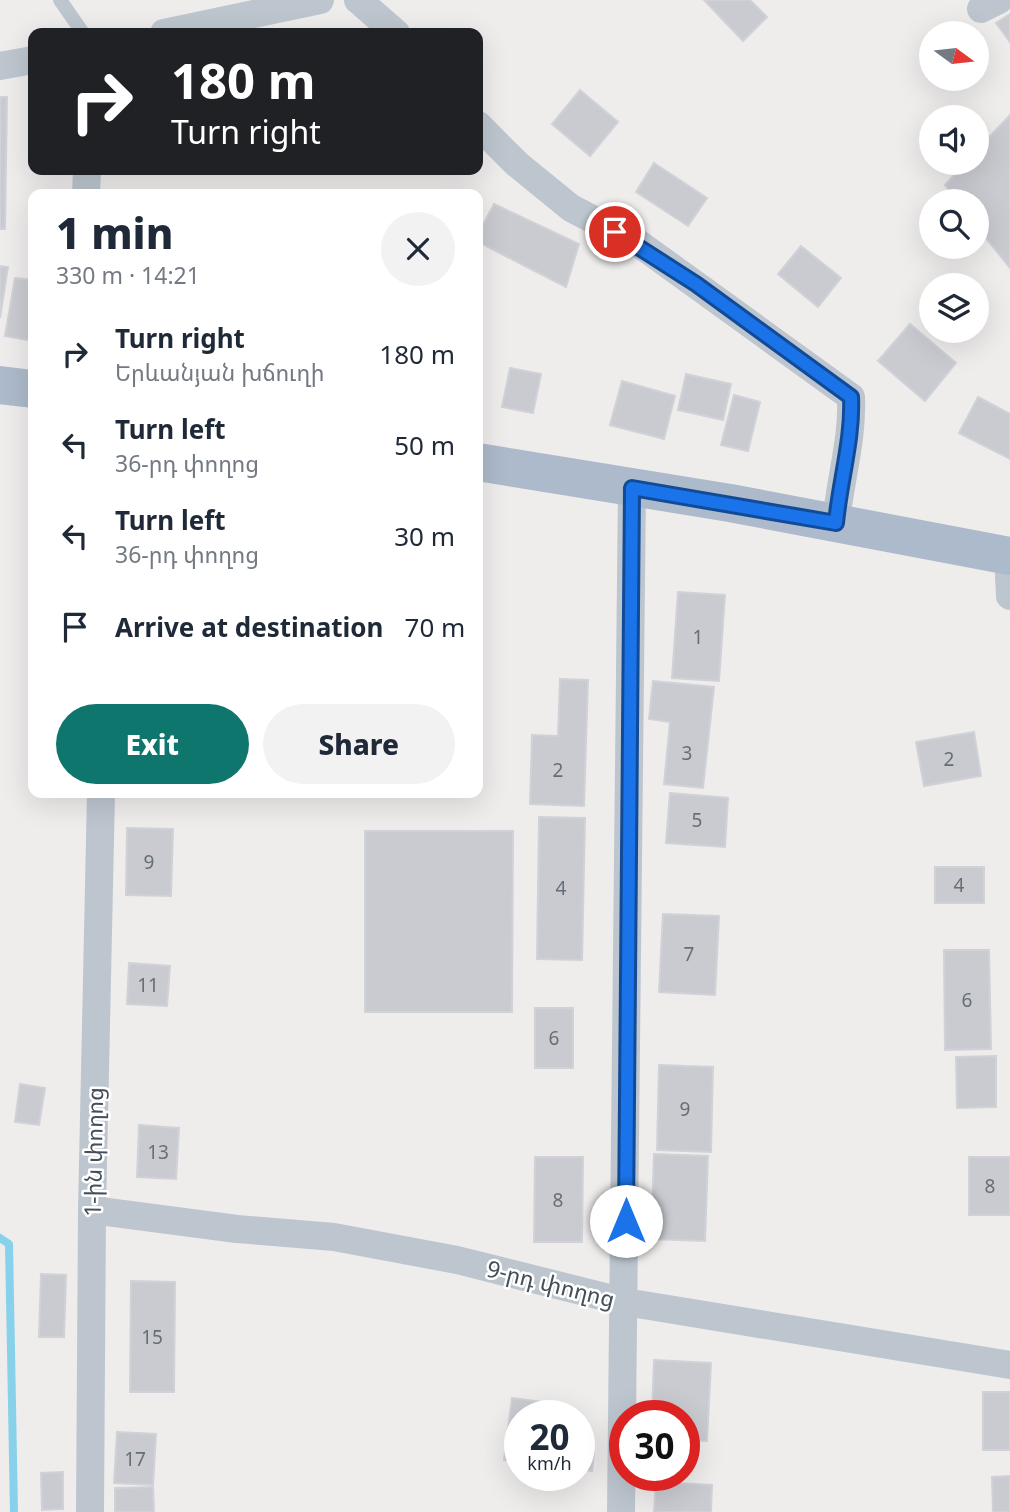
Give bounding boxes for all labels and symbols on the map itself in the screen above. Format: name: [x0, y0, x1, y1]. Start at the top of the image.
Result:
north arrow: [919, 21, 989, 91]
pin: [585, 202, 645, 262]
house number: 1: [693, 624, 703, 650]
house number: 3: [682, 740, 692, 766]
house number: 2: [944, 746, 954, 772]
house number: 2: [553, 757, 563, 783]
house number: 5: [692, 807, 702, 833]
house number: 9: [144, 849, 154, 875]
house number: 4: [954, 872, 965, 898]
house number: 4: [556, 875, 567, 901]
house number: 7: [684, 941, 694, 967]
house number: 11: [137, 972, 159, 998]
house number: 6: [962, 987, 972, 1013]
house number: 6: [549, 1025, 559, 1051]
street label: 1-ին փողոց: [76, 1087, 110, 1217]
house number: 9: [680, 1096, 690, 1122]
house number: 13: [147, 1139, 169, 1165]
house number: 8: [985, 1173, 995, 1199]
position arrow: [589, 1184, 663, 1258]
house number: 8: [553, 1187, 563, 1213]
street label: 9-րդ փողոց: [484, 1252, 618, 1314]
house number: 15: [141, 1324, 163, 1350]
speed limit sign: 30: [609, 1400, 700, 1491]
house number: 17: [124, 1446, 146, 1472]

